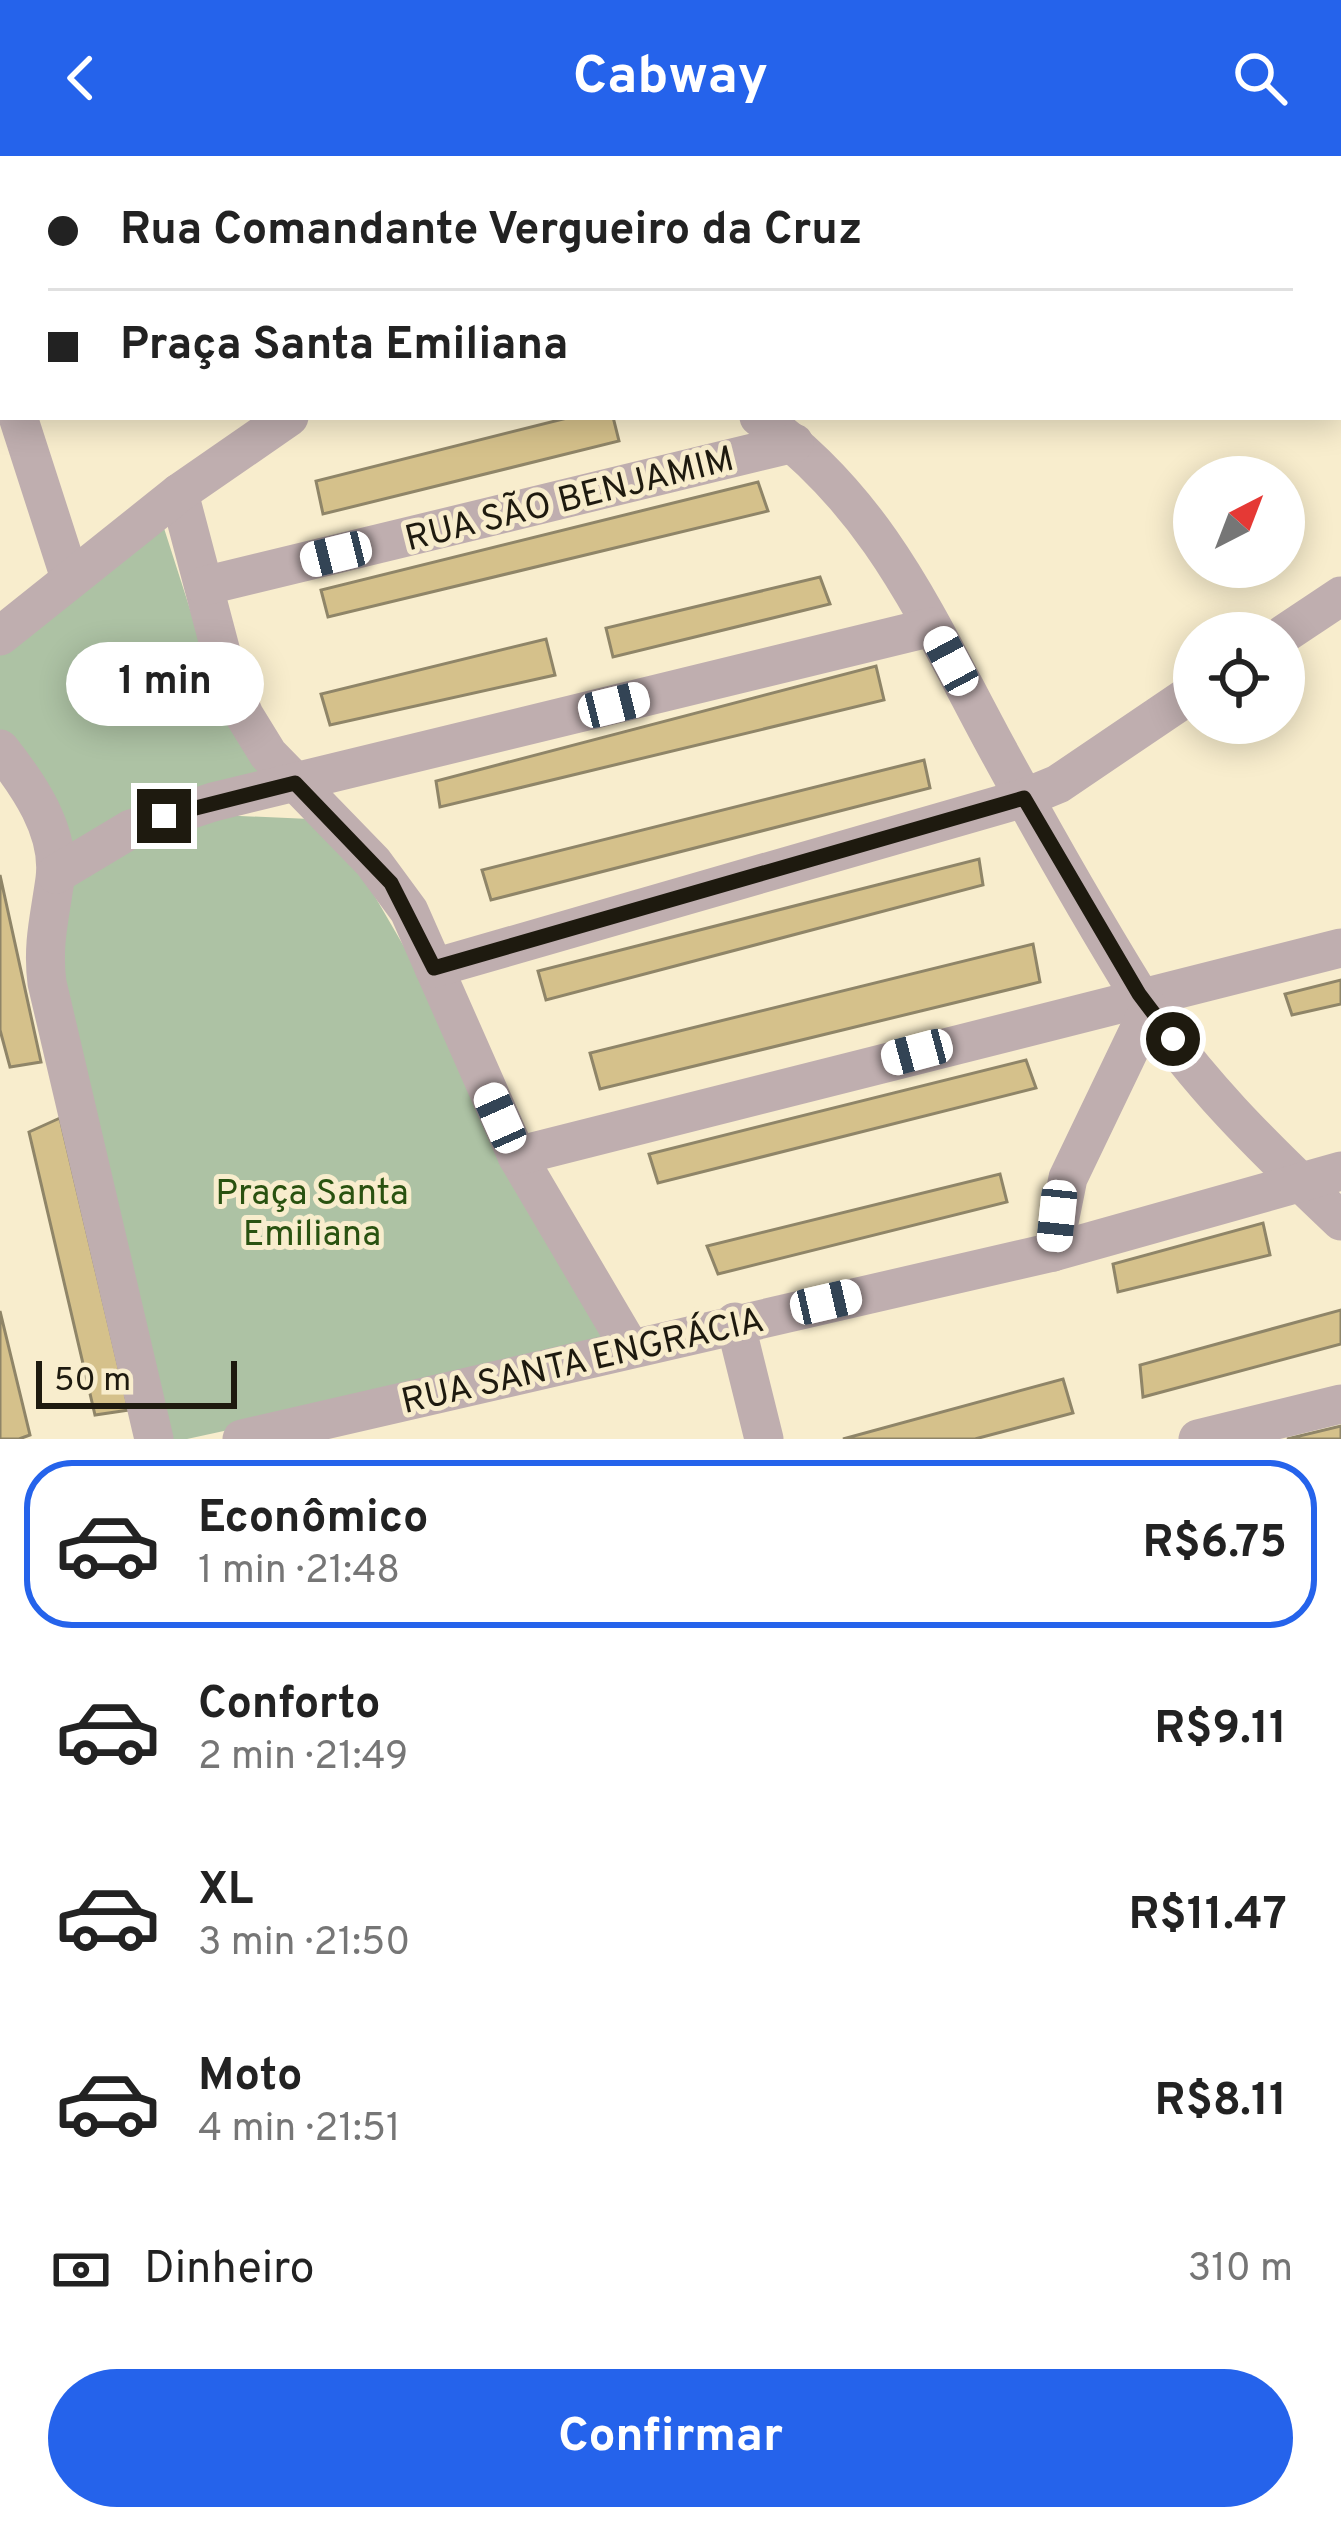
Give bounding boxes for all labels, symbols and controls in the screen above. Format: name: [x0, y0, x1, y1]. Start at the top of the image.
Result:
text: Cabway: [573, 44, 768, 113]
icon: back: [48, 45, 114, 111]
icon: search: [1227, 45, 1293, 111]
text: Rua Comandante Vergueiro da Cruz: [120, 203, 862, 260]
text: Praça Santa Emiliana: [120, 318, 568, 375]
street label: RUA SÃO BENJAMIM: [401, 437, 739, 564]
north arrow: [1173, 456, 1305, 588]
map controls: [1173, 456, 1305, 744]
car: [297, 528, 375, 580]
button: locate: [1173, 612, 1305, 744]
car: [918, 621, 984, 701]
callout: 1 min: [65, 642, 263, 726]
text: 1 min: [118, 659, 212, 708]
car: [575, 679, 653, 731]
route end: [137, 789, 191, 843]
route start: [1146, 1012, 1200, 1066]
car: [878, 1025, 956, 1079]
car: [469, 1078, 531, 1158]
park label: Praça Santa Emiliana: [215, 1172, 409, 1259]
car: [1035, 1178, 1079, 1254]
car: [787, 1276, 865, 1328]
street label: RUA SANTA ENGRÁCIA: [397, 1297, 769, 1427]
scale bar: [36, 1355, 237, 1408]
text: 50 m: [54, 1361, 131, 1403]
icon: car: [54, 1490, 162, 1598]
text: Econômico: [198, 1491, 428, 1548]
text: R$6.75: [1142, 1516, 1287, 1573]
text: 1 min · 21:48: [198, 1548, 400, 1597]
icon: car: [54, 1676, 162, 1784]
text: Conforto: [198, 1677, 381, 1734]
text: R$9.11: [1154, 1702, 1287, 1759]
text: 2 min · 21:49: [198, 1734, 408, 1783]
icon: car: [54, 1862, 162, 1970]
text: XL: [198, 1863, 253, 1920]
text: R$11.47: [1129, 1888, 1287, 1945]
text: 3 min · 21:50: [198, 1920, 410, 1969]
icon: car: [54, 2048, 162, 2156]
text: Moto: [198, 2049, 302, 2106]
text: R$8.11: [1155, 2074, 1287, 2131]
text: 4 min · 21:51: [198, 2106, 401, 2155]
icon: cash: [48, 2237, 114, 2303]
text: Dinheiro: [144, 2242, 315, 2299]
text: 310 m: [1188, 2246, 1293, 2295]
button: Confirmar: [48, 2369, 1293, 2507]

